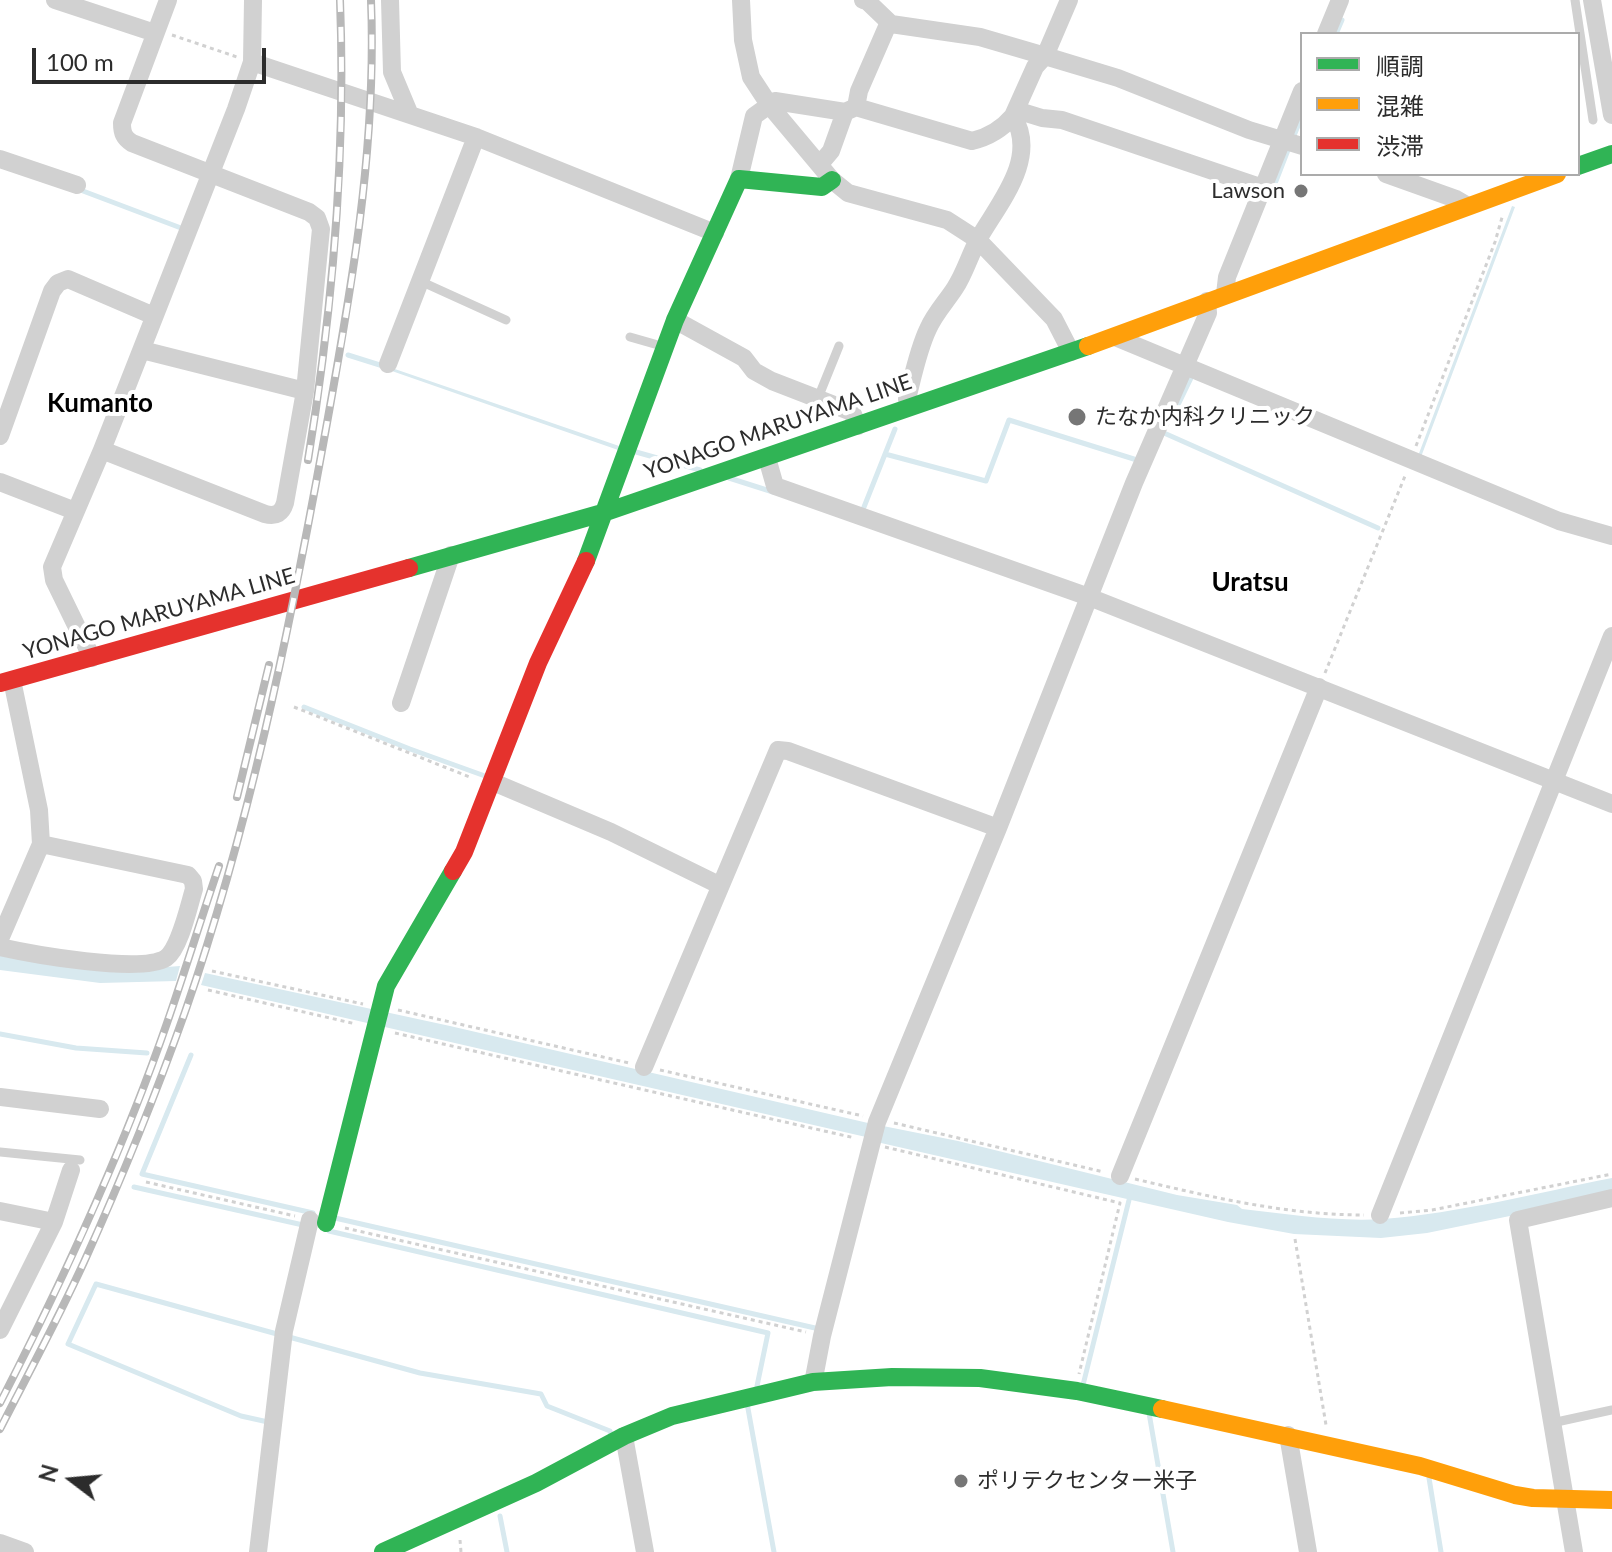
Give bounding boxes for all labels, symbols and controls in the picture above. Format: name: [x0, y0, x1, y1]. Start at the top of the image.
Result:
scale bar: [36, 32, 270, 82]
legend: [1300, 32, 1580, 176]
text: 100 m: [46, 47, 114, 76]
text: 順調: [1376, 51, 1424, 80]
text: 混雑: [1376, 91, 1424, 120]
text: 渋滞: [1376, 131, 1424, 160]
place label: Lawson: [1211, 178, 1285, 204]
marker: Lawson: [1292, 182, 1310, 200]
street label: YONAGO MARUYAMA LINE: [641, 369, 915, 485]
district label: Kumanto: [47, 388, 153, 420]
place label: たなか内科クリニック: [1095, 404, 1315, 430]
marker: たなか内科クリニック: [1066, 406, 1088, 428]
street label: YONAGO MARUYAMA LINE: [20, 563, 298, 665]
district label: Uratsu: [1211, 567, 1289, 599]
north arrow: [32, 1440, 112, 1520]
text: N: [33, 1461, 64, 1485]
place label: ポリテクセンター米子: [977, 1468, 1197, 1494]
marker: ポリテクセンター米子: [952, 1472, 970, 1490]

